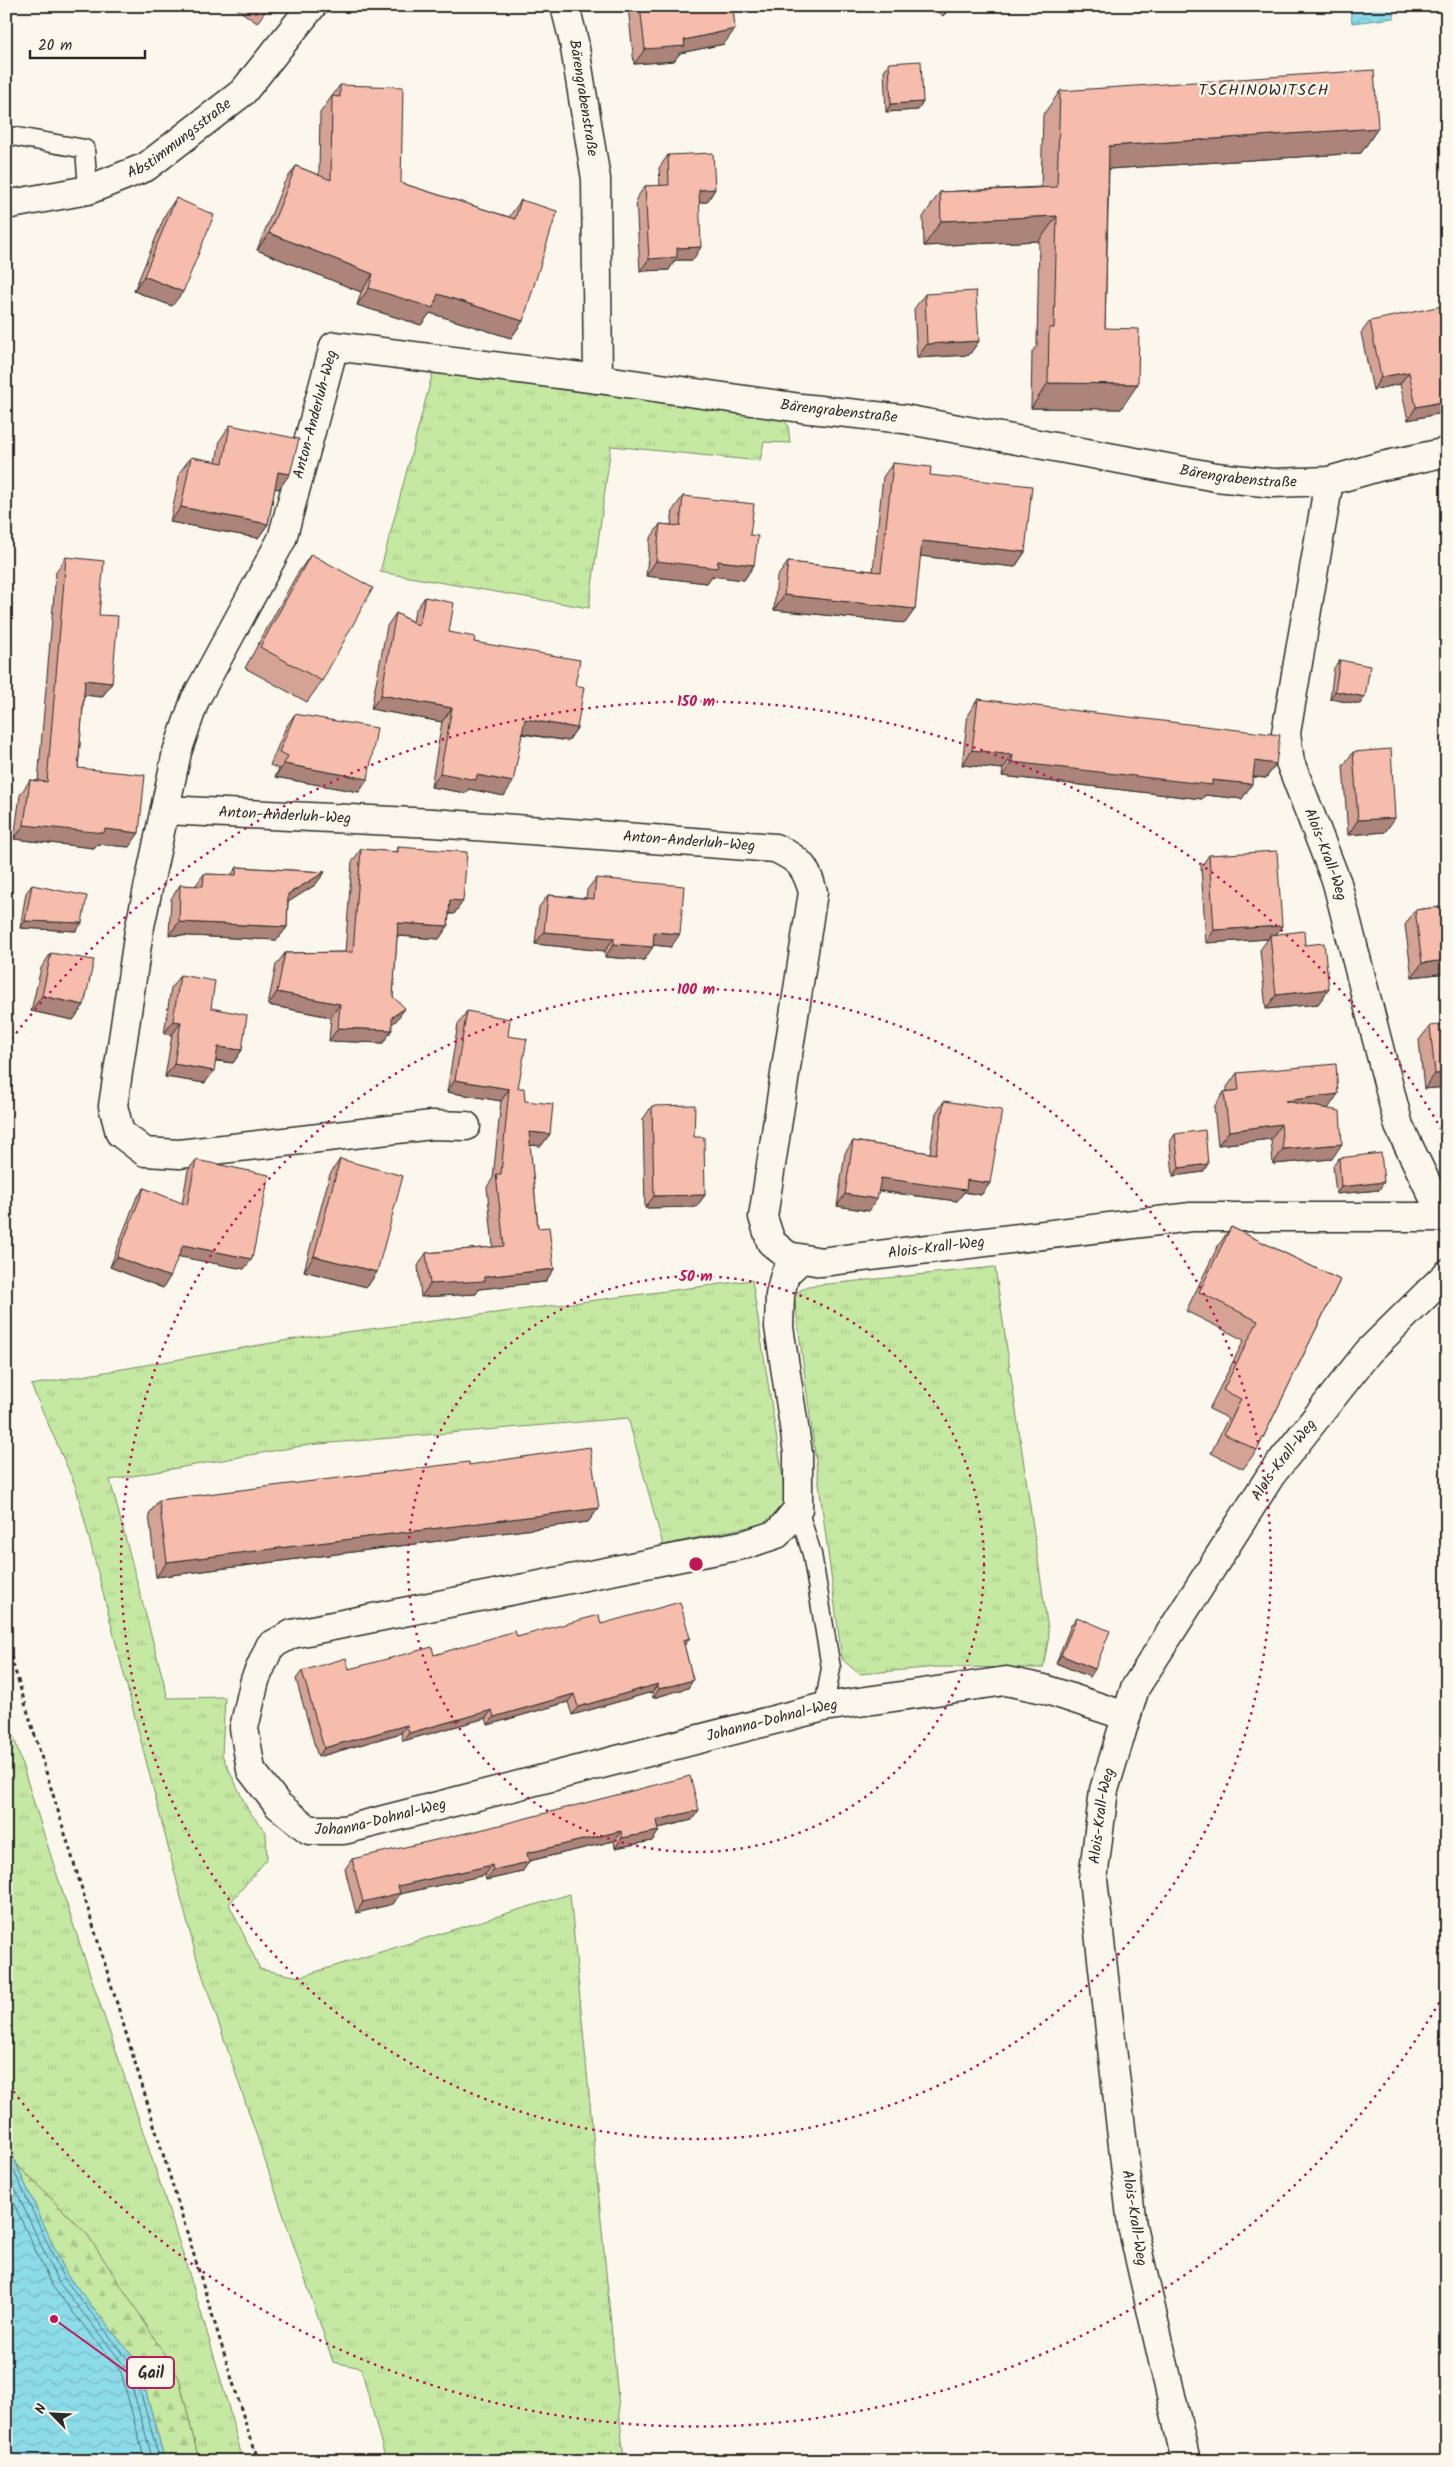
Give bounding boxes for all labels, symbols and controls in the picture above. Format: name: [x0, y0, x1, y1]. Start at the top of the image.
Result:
scale bar: [30, 28, 145, 60]
text: 20 m: [38, 34, 72, 58]
street label: Bärengrabenstraße: [562, 38, 604, 159]
district label: TSCHINOWITSCH: [1199, 78, 1329, 103]
street label: Abstimmungsstraße: [124, 93, 237, 185]
street label: Anton-Anderluh-Weg: [287, 347, 344, 481]
street label: Bärengrabenstraße: [779, 393, 899, 430]
street label: Bärengrabenstraße: [1178, 458, 1297, 495]
text: 150 m: [677, 690, 715, 714]
street label: Anton-Anderluh-Weg: [218, 801, 352, 831]
street label: Alois-Krall-Weg: [1297, 805, 1353, 903]
street label: Anton-Anderluh-Weg: [622, 825, 756, 859]
text: 100 m: [677, 978, 715, 1002]
street label: Alois-Krall-Weg: [887, 1230, 986, 1266]
text: 50 m: [678, 1265, 713, 1289]
street label: Alois-Krall-Weg: [1245, 1414, 1323, 1506]
centre of rings: [687, 1555, 705, 1573]
street label: Johanna-Dohnal-Weg: [704, 1693, 839, 1749]
street label: Alois-Krall-Weg: [1083, 1765, 1122, 1866]
street label: Johanna-Dohnal-Weg: [315, 1792, 449, 1842]
street label: Alois-Krall-Weg: [1115, 2168, 1153, 2268]
callout: Gail: [127, 2357, 174, 2388]
text: Gail: [138, 2361, 165, 2386]
north arrow: [28, 2390, 78, 2440]
text: N: [29, 2400, 53, 2418]

